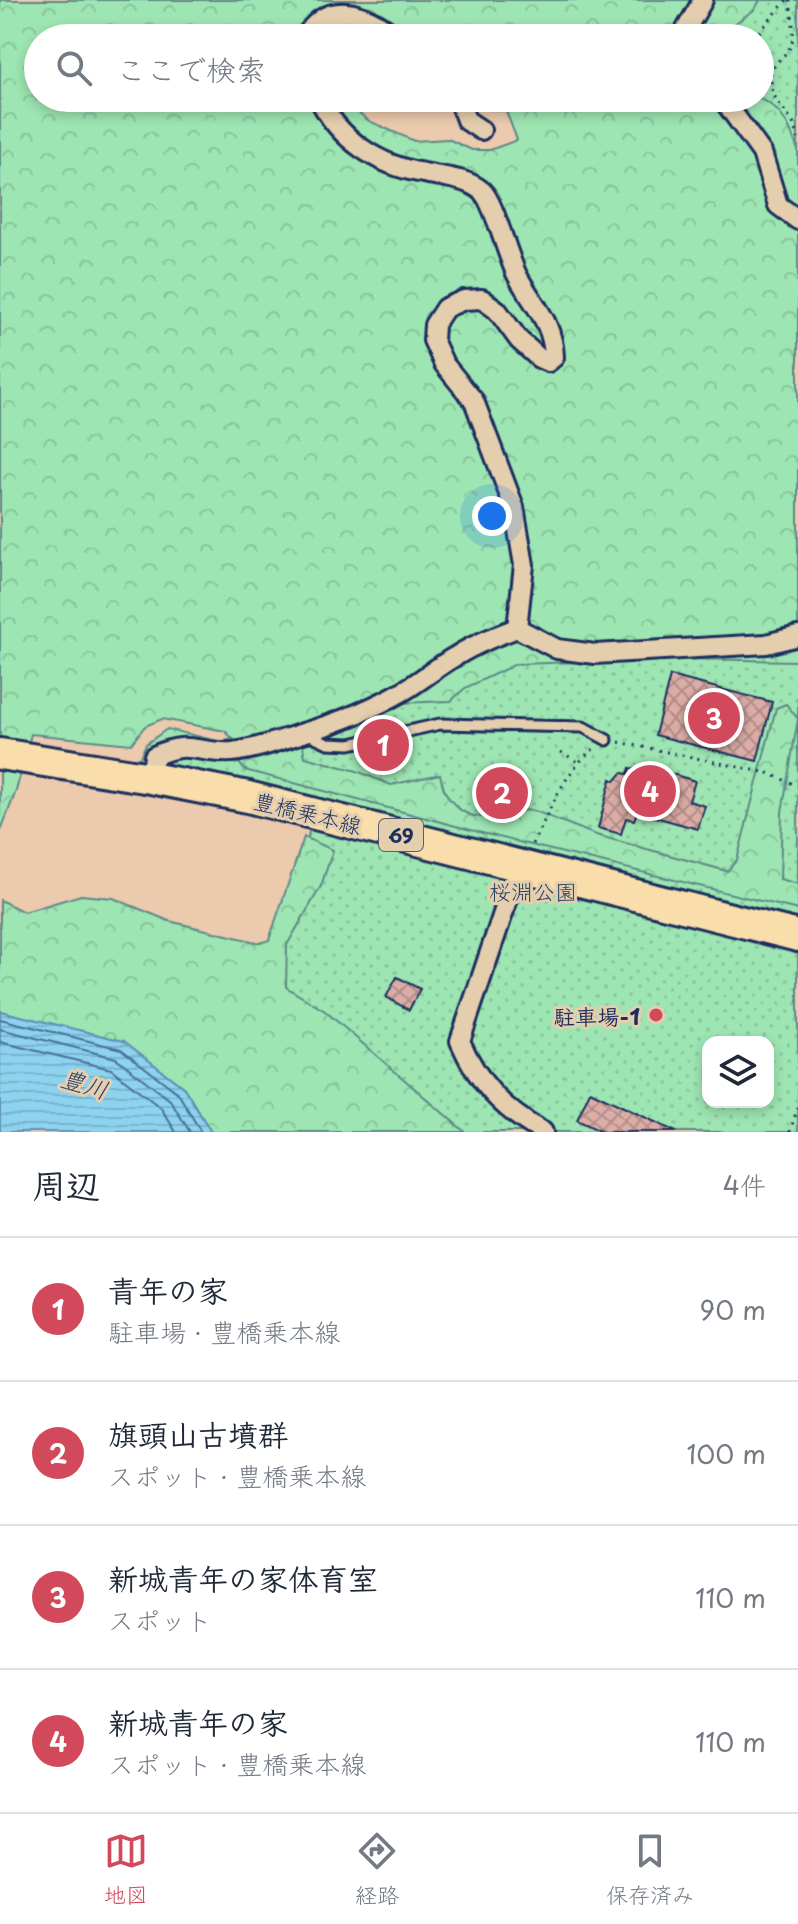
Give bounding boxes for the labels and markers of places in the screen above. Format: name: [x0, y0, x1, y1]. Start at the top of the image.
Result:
pin: 3: [688, 688, 740, 748]
pin: 1: [357, 715, 409, 775]
pin: 4: [624, 761, 676, 821]
pin: 2: [476, 763, 528, 823]
place label: 駐車場-1: [553, 999, 640, 1032]
marker: 駐車場-1: [647, 1006, 665, 1024]

